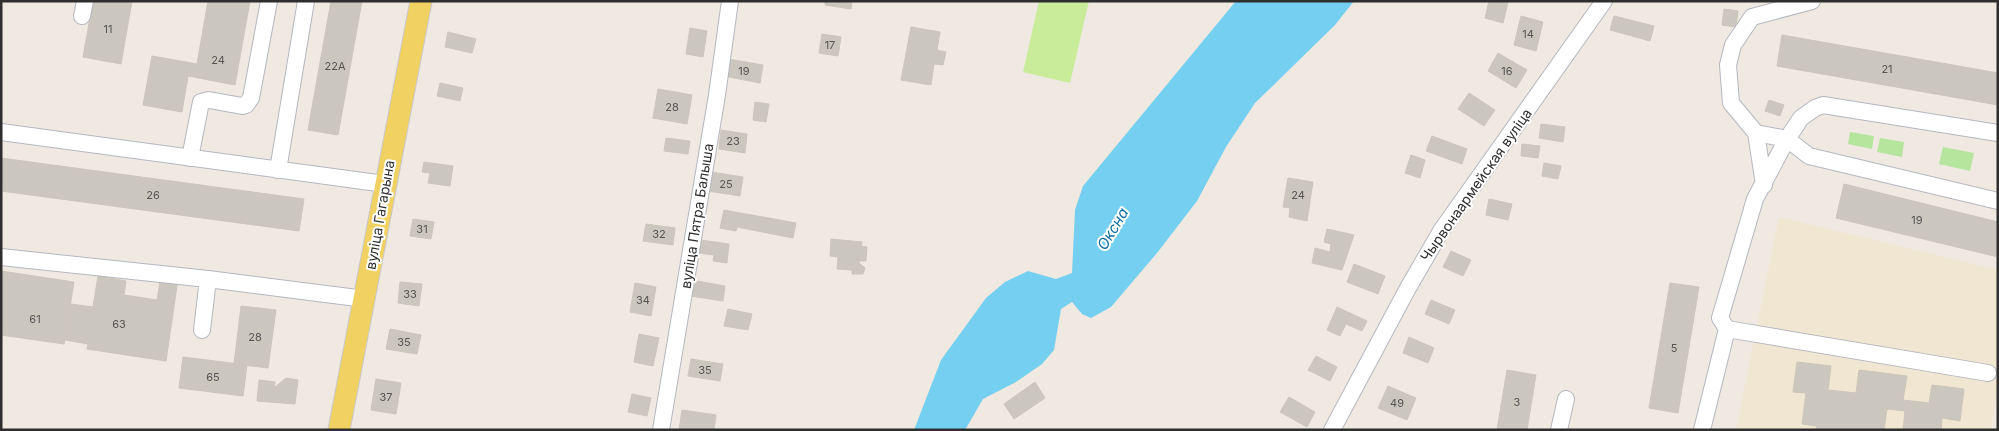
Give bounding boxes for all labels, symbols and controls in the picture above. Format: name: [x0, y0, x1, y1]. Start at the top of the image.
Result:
house number: 11: [104, 22, 112, 36]
house number: 14: [1522, 27, 1534, 41]
house number: 17: [825, 38, 835, 52]
house number: 24: [211, 53, 225, 67]
house number: 22А: [324, 59, 346, 73]
house number: 21: [1881, 62, 1893, 76]
house number: 19: [738, 64, 750, 78]
house number: 16: [1501, 64, 1513, 78]
house number: 28: [665, 100, 679, 114]
street label: Чырвонаармейская вуліца: [1416, 105, 1535, 264]
house number: 23: [726, 134, 740, 148]
street label: вуліца Пятра Балыша: [677, 142, 716, 290]
street label: вуліца Гагарына: [362, 159, 397, 271]
house number: 25: [719, 177, 733, 191]
house number: 26: [146, 188, 160, 202]
house number: 24: [1291, 188, 1305, 202]
water label: Оксна: [1093, 204, 1133, 253]
house number: 19: [1911, 213, 1923, 227]
house number: 31: [416, 222, 428, 236]
house number: 32: [652, 227, 666, 241]
house number: 33: [403, 287, 417, 301]
house number: 34: [636, 293, 650, 307]
house number: 61: [29, 312, 41, 326]
house number: 63: [112, 317, 126, 331]
house number: 28: [248, 330, 262, 344]
house number: 35: [397, 335, 411, 349]
house number: 5: [1671, 341, 1678, 355]
house number: 35: [698, 363, 712, 377]
house number: 65: [206, 370, 220, 384]
house number: 37: [379, 390, 393, 404]
house number: 3: [1514, 395, 1521, 409]
house number: 49: [1390, 396, 1404, 410]

